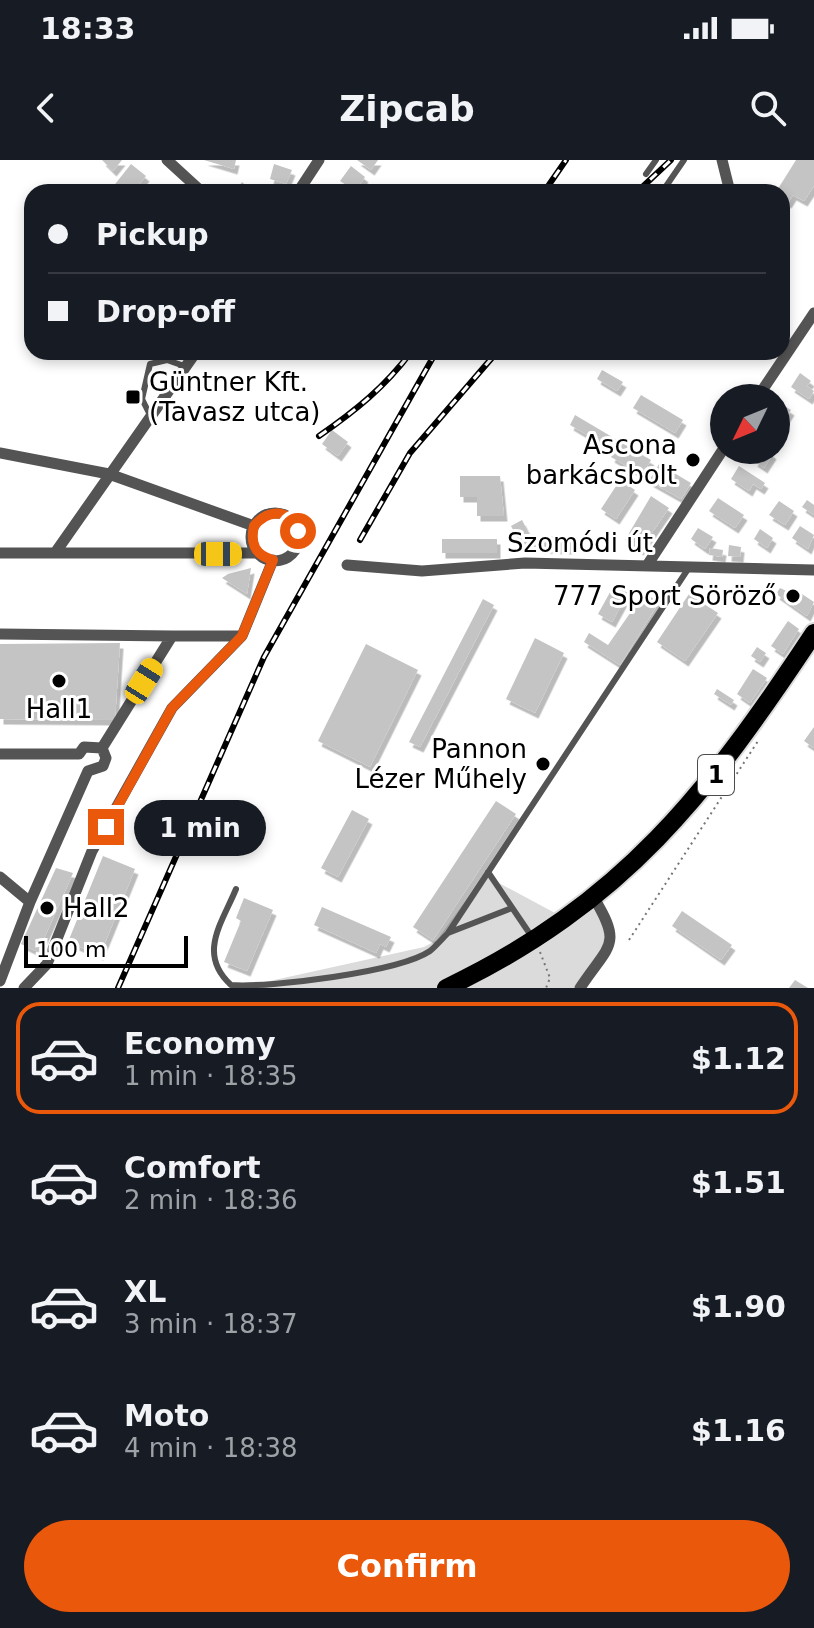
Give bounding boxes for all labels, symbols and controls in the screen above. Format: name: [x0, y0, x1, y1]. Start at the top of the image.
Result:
text: 18:33: [40, 11, 136, 46]
icon: back: [24, 86, 68, 130]
icon: search: [746, 86, 790, 130]
text: Zipcab: [339, 88, 475, 129]
text: Pickup: [96, 217, 209, 252]
text: Drop-off: [96, 294, 235, 329]
place label: Güntner Kft. (Tavasz utca): [149, 367, 320, 427]
north arrow: [710, 384, 790, 464]
map controls: [710, 384, 790, 464]
marker: Güntner Kft. (Tavasz utca): [124, 388, 142, 406]
place label: Ascona barkácsbolt: [526, 430, 677, 490]
marker: Ascona barkácsbolt: [684, 451, 702, 469]
route start: [280, 513, 316, 549]
street label: Szomódi út: [507, 528, 653, 558]
car: [194, 542, 242, 566]
place label: 777 Sport Söröző: [553, 581, 777, 611]
marker: 777 Sport Söröző: [784, 587, 802, 605]
car: [121, 654, 167, 708]
marker: Hall1: [50, 672, 68, 690]
place label: Hall1: [26, 694, 92, 724]
place label: Pannon Lézer Műhely: [354, 734, 527, 794]
marker: Pannon Lézer Műhely: [534, 755, 552, 773]
road number: 1: [698, 755, 734, 795]
callout: 1 min: [134, 799, 266, 855]
route end: [88, 809, 124, 845]
text: 1 min: [159, 813, 241, 843]
place label: Hall2: [63, 893, 129, 923]
marker: Hall2: [38, 899, 56, 917]
scale bar: [24, 932, 188, 968]
text: 100 m: [36, 937, 106, 962]
icon: car: [28, 1022, 100, 1094]
text: Economy: [124, 1026, 276, 1061]
text: $1.12: [691, 1041, 786, 1076]
text: 1 min · 18:35: [124, 1061, 298, 1091]
icon: car: [28, 1146, 100, 1218]
text: Comfort: [124, 1150, 261, 1185]
text: $1.51: [691, 1165, 786, 1200]
text: 2 min · 18:36: [124, 1185, 298, 1215]
icon: car: [28, 1270, 100, 1342]
text: XL: [124, 1274, 166, 1309]
text: $1.90: [691, 1289, 786, 1324]
text: 3 min · 18:37: [124, 1309, 298, 1339]
icon: car: [28, 1394, 100, 1466]
text: Moto: [124, 1398, 209, 1433]
text: $1.16: [691, 1413, 786, 1448]
text: 4 min · 18:38: [124, 1433, 298, 1463]
button: Confirm: [24, 1520, 790, 1612]

